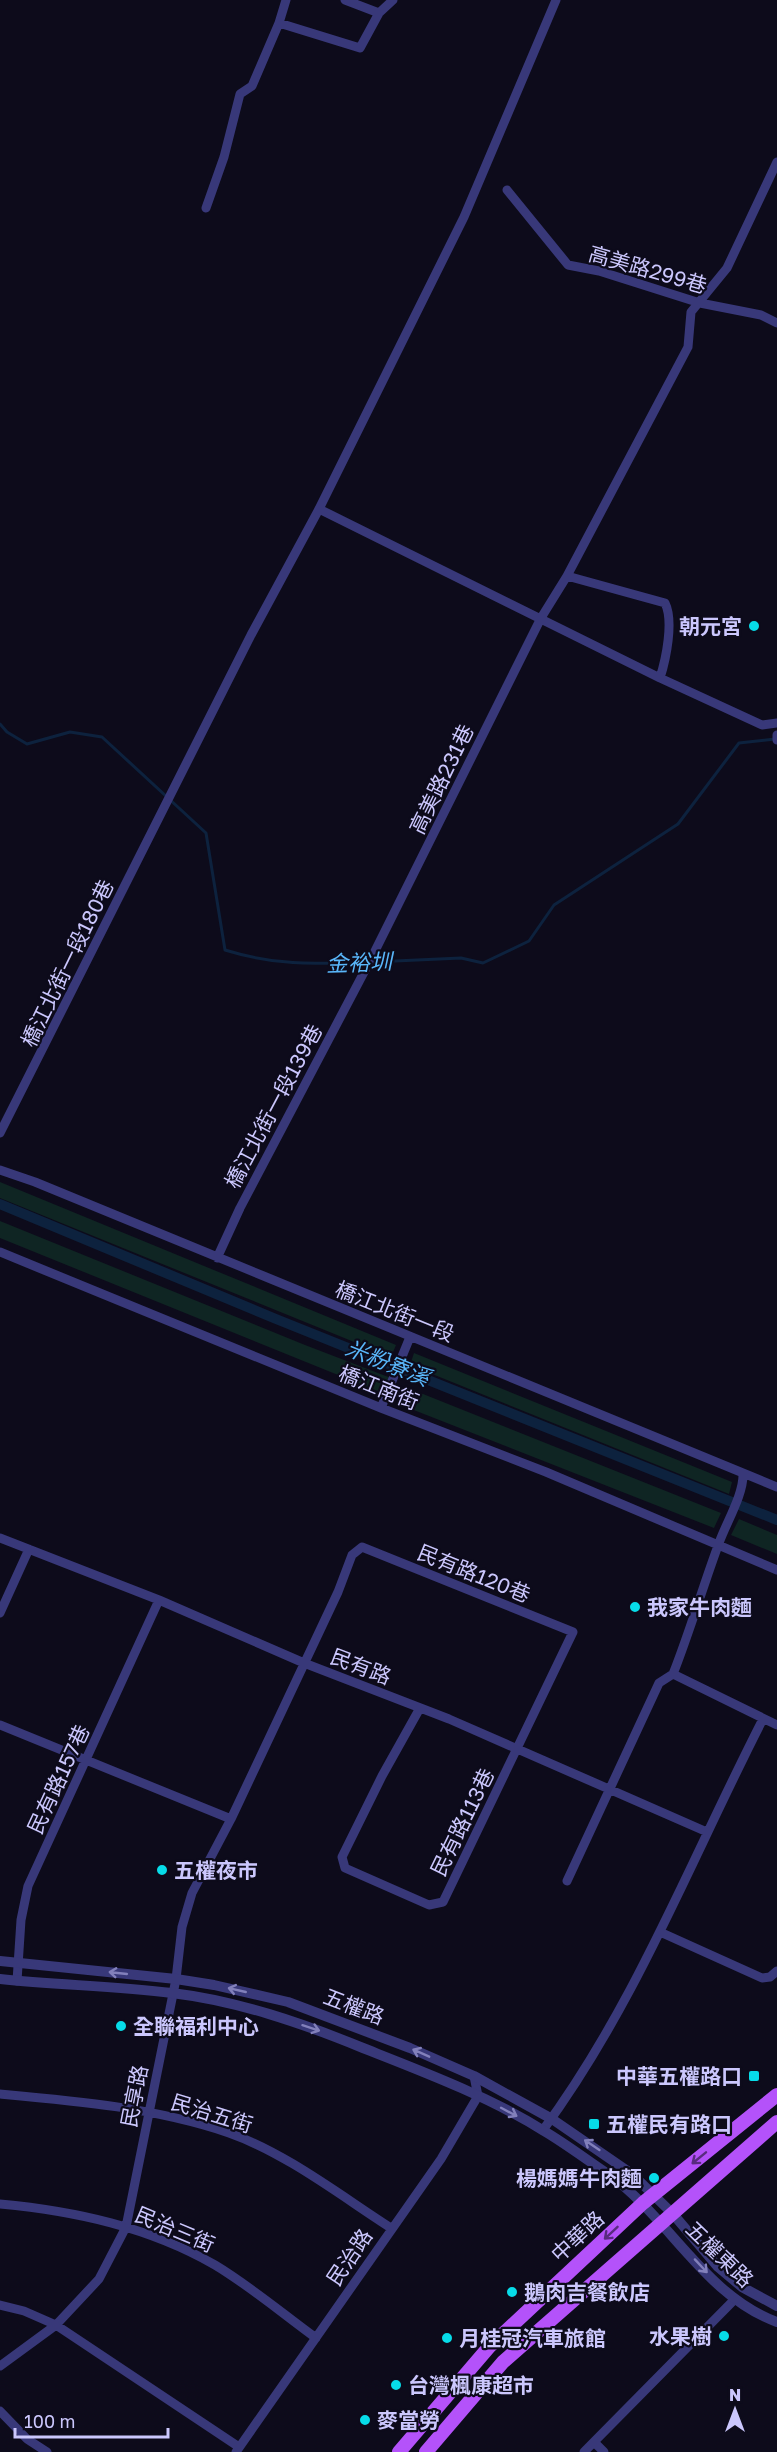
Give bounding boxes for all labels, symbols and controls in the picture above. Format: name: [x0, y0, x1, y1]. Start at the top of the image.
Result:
street label: 高美路299巷: [586, 240, 710, 298]
place label: 朝元宮: [679, 613, 742, 639]
marker: 朝元宮: [747, 619, 761, 633]
street label: 高美路231巷: [403, 720, 479, 838]
street label: 橋江北街一段180巷: [15, 875, 119, 1051]
water label: 金裕圳: [326, 947, 395, 977]
street label: 橋江北街一段139巷: [219, 1019, 327, 1193]
street label: 橋江北街一段: [332, 1275, 458, 1347]
water label: 米粉寮溪: [342, 1333, 437, 1392]
street label: 橋江南街: [335, 1359, 423, 1415]
street label: 民有路120巷: [414, 1539, 534, 1607]
place label: 我家牛肉麵: [647, 1594, 752, 1620]
marker: 我家牛肉麵: [628, 1600, 642, 1614]
street label: 民有路: [327, 1643, 395, 1689]
street label: 民有路157巷: [21, 1720, 95, 1838]
street label: 民有路113巷: [425, 1764, 499, 1880]
place label: 五權夜市: [174, 1857, 258, 1883]
marker: 五權夜市: [155, 1863, 169, 1877]
one-way arrow: [108, 1967, 128, 1978]
one-way arrow: [227, 1983, 246, 1995]
street label: 五權路: [320, 1983, 388, 2029]
place label: 全聯福利中心: [133, 2013, 259, 2039]
marker: 全聯福利中心: [114, 2019, 128, 2033]
one-way arrow: [301, 2023, 320, 2034]
one-way arrow: [412, 2047, 430, 2058]
street label: 民享路: [115, 2063, 153, 2129]
place label: 中華五權路口: [616, 2063, 742, 2089]
marker: 中華五權路口: [747, 2069, 761, 2083]
street label: 民治五街: [168, 2088, 256, 2138]
one-way arrow: [500, 2107, 518, 2118]
place label: 五權民有路口: [606, 2111, 732, 2137]
marker: 五權民有路口: [587, 2117, 601, 2131]
one-way arrow: [584, 2139, 601, 2151]
one-way arrow: [691, 2152, 707, 2165]
place label: 楊媽媽牛肉麵: [516, 2165, 642, 2191]
marker: 楊媽媽牛肉麵: [647, 2171, 661, 2185]
street label: 民治三街: [131, 2201, 219, 2257]
street label: 中華路: [545, 2205, 609, 2267]
street label: 五權東路: [681, 2215, 759, 2293]
street label: 民治路: [321, 2224, 377, 2290]
one-way arrow: [604, 2226, 619, 2240]
one-way arrow: [694, 2259, 709, 2274]
place label: 鵝肉吉餐飲店: [524, 2279, 650, 2305]
marker: 鵝肉吉餐飲店: [505, 2285, 519, 2299]
place label: 水果樹: [649, 2323, 712, 2349]
place label: 月桂冠汽車旅館: [459, 2325, 606, 2351]
marker: 水果樹: [717, 2329, 731, 2343]
marker: 月桂冠汽車旅館: [440, 2331, 454, 2345]
place label: 台灣楓康超市: [408, 2372, 534, 2398]
marker: 台灣楓康超市: [389, 2378, 403, 2392]
north arrow: [705, 2380, 765, 2440]
text: N: [729, 2385, 741, 2405]
scale bar: [15, 2401, 168, 2439]
place label: 麥當勞: [377, 2407, 440, 2433]
text: 100 m: [24, 2410, 75, 2432]
marker: 麥當勞: [358, 2413, 372, 2427]

